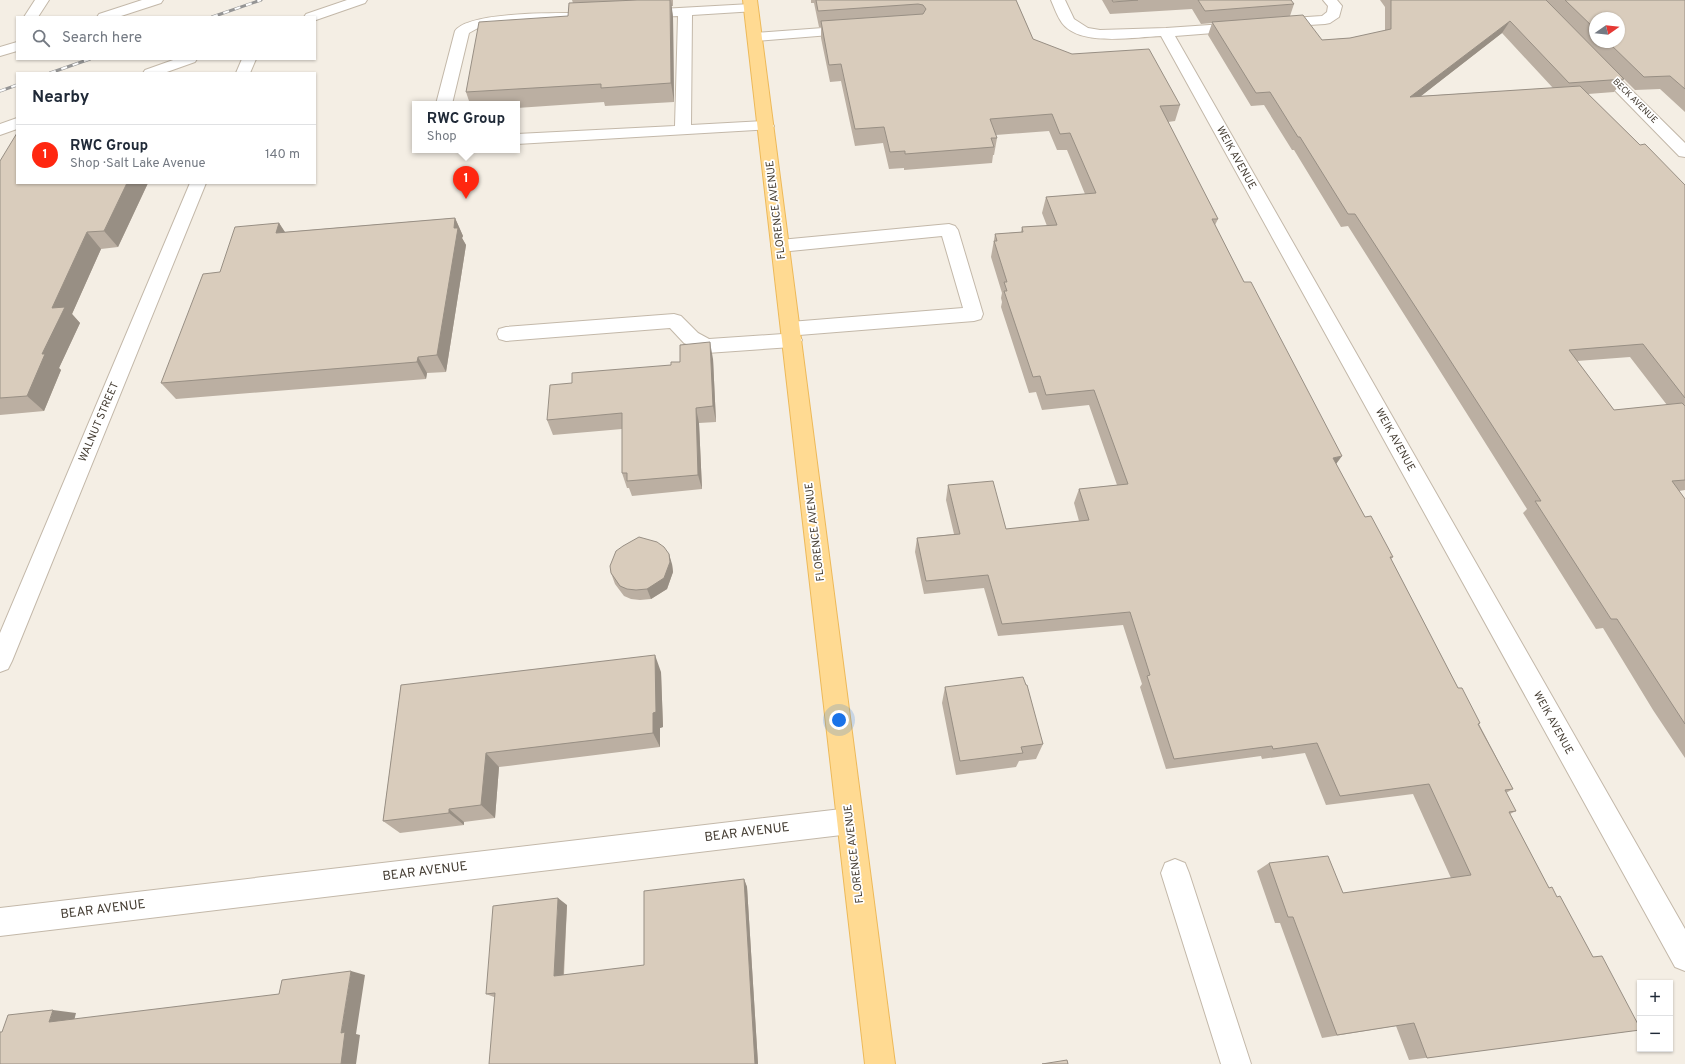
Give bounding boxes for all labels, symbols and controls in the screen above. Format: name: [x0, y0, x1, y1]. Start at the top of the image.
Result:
north arrow: [1589, 12, 1625, 48]
search box: [16, 16, 316, 60]
icon: search: [30, 27, 52, 49]
text: Search here: [62, 29, 142, 48]
street label: BECK AVENUE: [1610, 76, 1660, 126]
text: Nearby: [32, 87, 89, 109]
popup: [412, 101, 520, 153]
text: RWC Group: [427, 110, 505, 129]
street label: WEIK AVENUE: [1213, 124, 1259, 192]
text: Shop: [427, 129, 457, 145]
text: RWC Group: [70, 137, 148, 156]
text: 1: [42, 147, 48, 163]
text: 140 m: [265, 147, 300, 163]
text: Shop · Salt Lake Avenue: [70, 156, 206, 172]
street label: FLORENCE AVENUE: [763, 160, 789, 260]
pin: 1: [453, 166, 479, 199]
street label: WALNUT STREET: [76, 380, 122, 464]
street label: WEIK AVENUE: [1372, 406, 1418, 474]
street label: FLORENCE AVENUE: [802, 482, 828, 582]
street label: WEIK AVENUE: [1530, 689, 1576, 757]
your location: [829, 710, 849, 730]
street label: FLORENCE AVENUE: [841, 804, 867, 904]
street label: BEAR AVENUE: [704, 820, 790, 846]
street label: BEAR AVENUE: [382, 859, 468, 885]
street label: BEAR AVENUE: [60, 897, 146, 923]
map controls: [1637, 980, 1673, 1052]
button: +: [1637, 980, 1673, 1016]
button: −: [1637, 1016, 1673, 1052]

